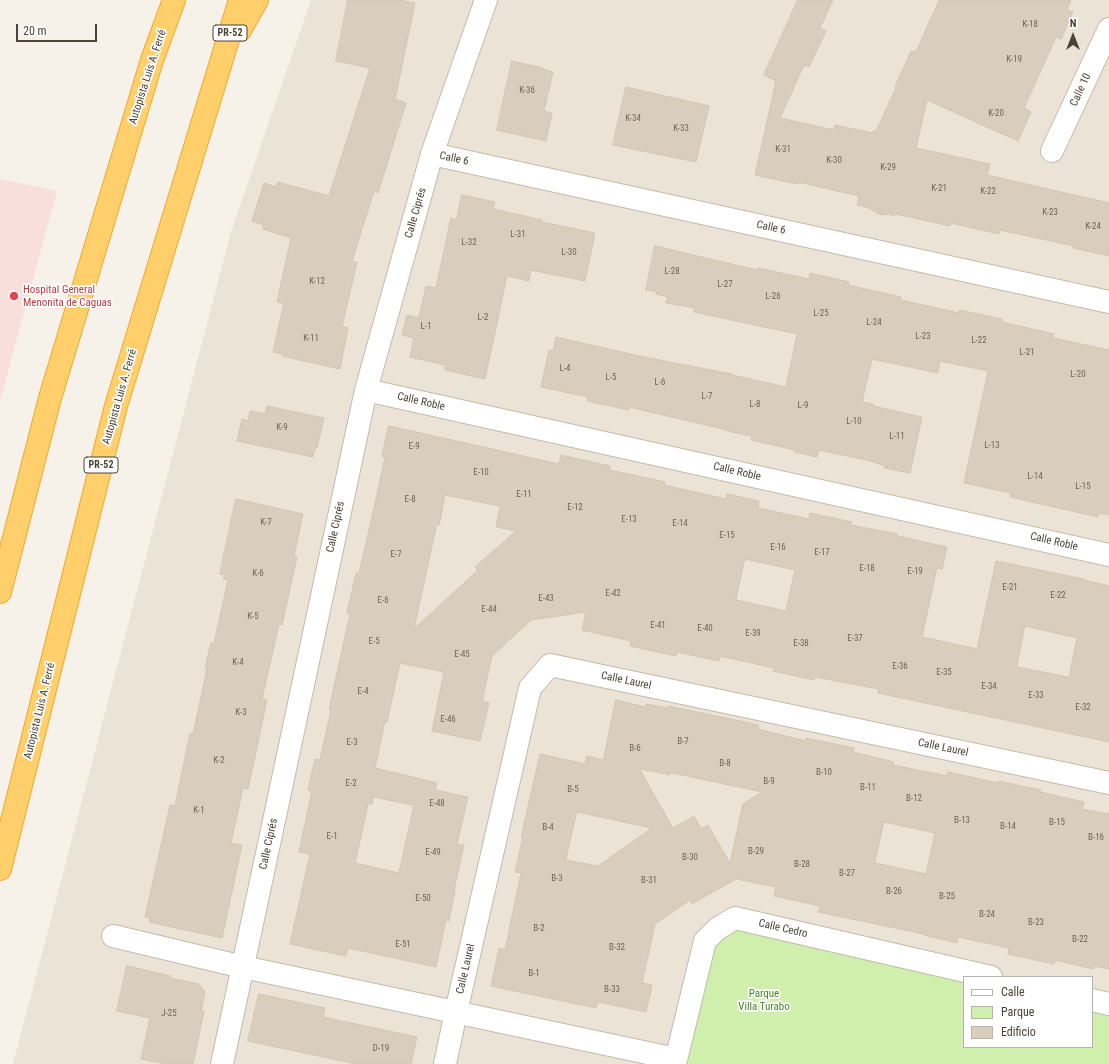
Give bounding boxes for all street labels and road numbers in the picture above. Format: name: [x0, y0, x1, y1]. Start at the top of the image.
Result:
road number: PR-52: [213, 25, 247, 41]
street label: Autopista Luis A. Ferré: [127, 28, 169, 126]
street label: Calle 10: [1068, 71, 1094, 109]
street label: Calle 6: [438, 149, 470, 169]
street label: Calle Ciprés: [403, 186, 429, 240]
street label: Calle 6: [755, 218, 787, 238]
street label: Autopista Luis A. Ferré: [100, 348, 140, 446]
street label: Calle Roble: [396, 390, 446, 414]
road number: PR-52: [84, 457, 118, 473]
street label: Calle Roble: [712, 460, 762, 484]
street label: Calle Ciprés: [324, 500, 348, 554]
street label: Calle Roble: [1029, 530, 1079, 554]
street label: Autopista Luis A. Ferré: [22, 662, 58, 760]
street label: Calle Laurel: [600, 669, 652, 693]
street label: Calle Laurel: [917, 736, 969, 760]
street label: Calle Ciprés: [257, 817, 281, 871]
street label: Calle Cedro: [757, 917, 809, 941]
street label: Calle Laurel: [454, 943, 478, 995]

